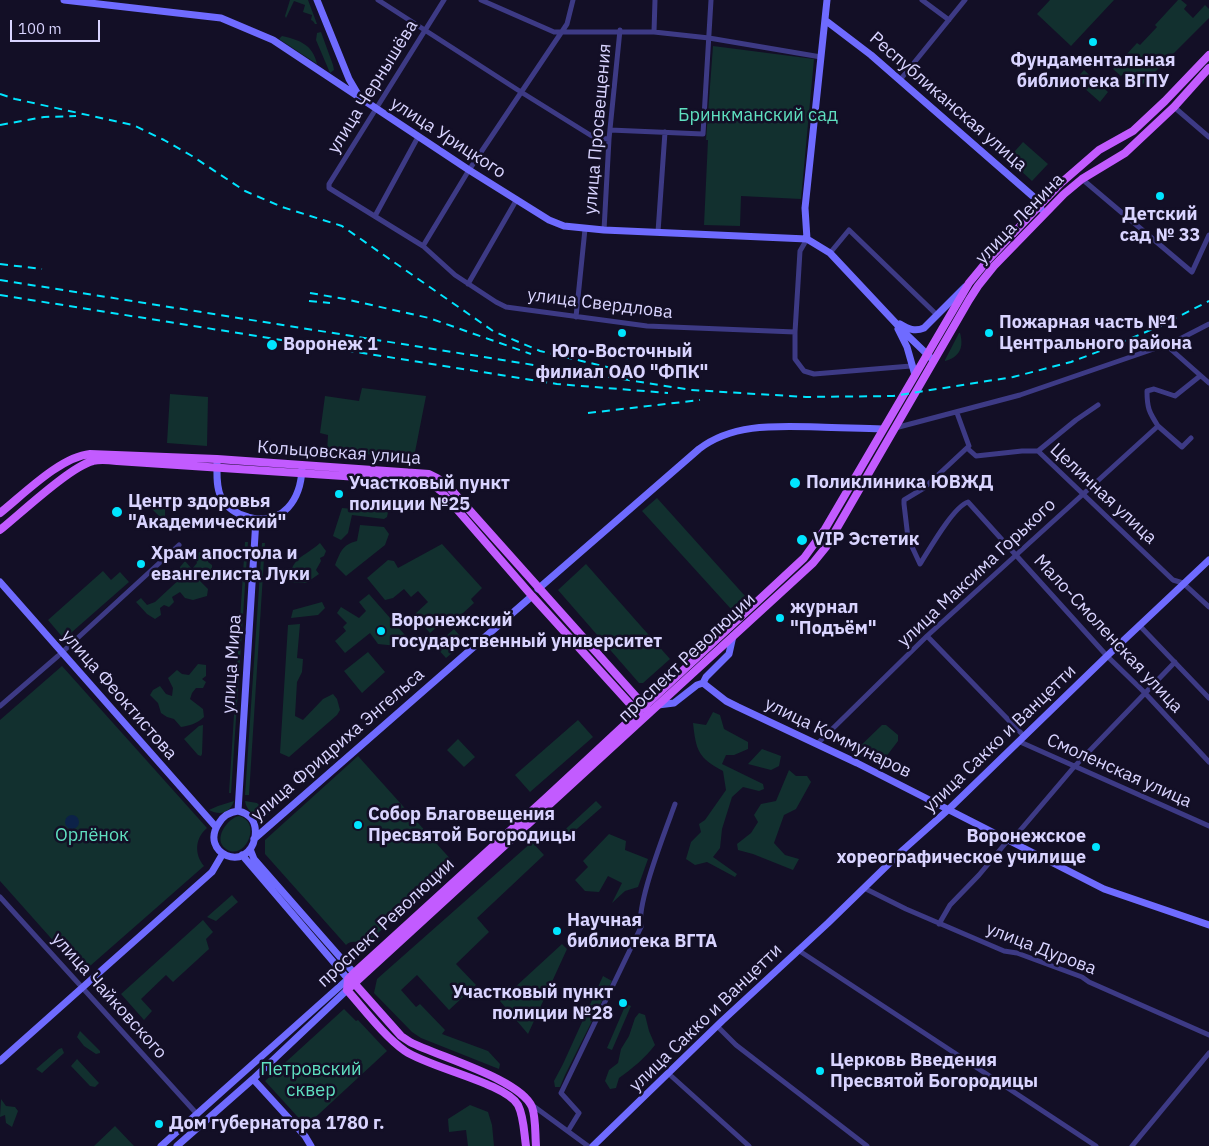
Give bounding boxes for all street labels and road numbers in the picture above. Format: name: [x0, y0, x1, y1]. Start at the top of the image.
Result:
street label: улица Чернышёва: [323, 16, 423, 158]
street label: Республиканская улица: [865, 28, 1031, 176]
street label: улица Просвещения: [580, 43, 616, 215]
street label: улица Урицкого: [386, 93, 510, 183]
street label: улица Ленина: [971, 169, 1069, 269]
street label: улица Свердлова: [526, 284, 674, 324]
street label: Кольцовская улица: [256, 437, 422, 469]
street label: Целинная улица: [1045, 439, 1161, 549]
street label: улица Максима Горького: [893, 494, 1061, 652]
street label: Мало-Смоленская улица: [1029, 550, 1187, 718]
street label: проспект Революции: [614, 589, 760, 727]
street label: улица Мира: [218, 614, 246, 714]
street label: улица Феоктистова: [57, 626, 181, 764]
street label: улица Сакко и Ванцетти: [919, 660, 1081, 818]
street label: улица Фридриха Энгельса: [247, 664, 429, 826]
street label: улица Коммунаров: [761, 693, 915, 783]
street label: Смоленская улица: [1043, 729, 1195, 813]
street label: проспект Революции: [313, 854, 459, 992]
street label: улица Дурова: [983, 918, 1099, 980]
street label: улица Чайковского: [47, 929, 171, 1063]
street label: улица Сакко и Ванцетти: [625, 939, 787, 1097]

